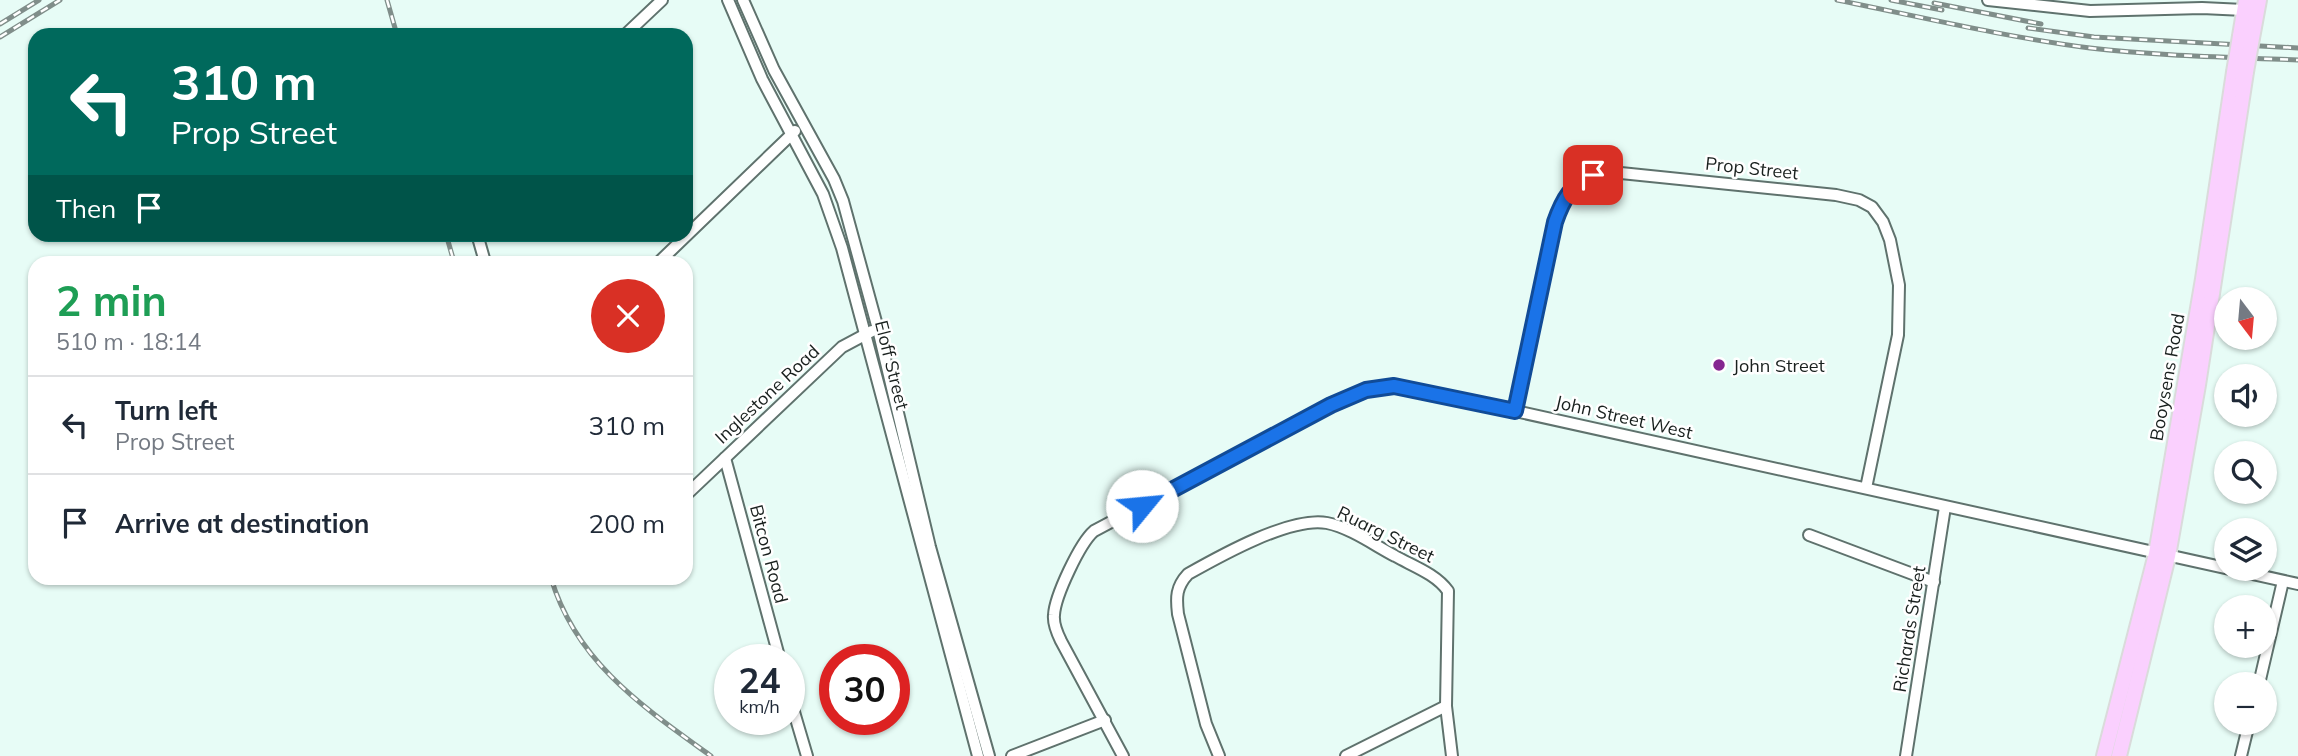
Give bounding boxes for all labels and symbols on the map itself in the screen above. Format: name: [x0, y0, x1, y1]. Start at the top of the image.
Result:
pin: [1563, 145, 1623, 205]
street label: Prop Street: [1704, 152, 1800, 184]
north arrow: [2214, 287, 2277, 350]
street label: Booysens Road: [2144, 311, 2190, 443]
street label: Eloff Street: [870, 318, 914, 412]
street label: Inglestone Road: [710, 340, 824, 448]
place label: John Street: [1733, 354, 1825, 377]
marker: John Street: [1711, 357, 1727, 373]
street label: John Street West: [1553, 390, 1695, 444]
position arrow: [1105, 469, 1179, 543]
street label: Ruarg Street: [1334, 501, 1438, 567]
street label: Bitcon Road: [745, 502, 793, 606]
street label: Richards Street: [1888, 564, 1930, 694]
speed limit sign: 30: [819, 644, 910, 735]

